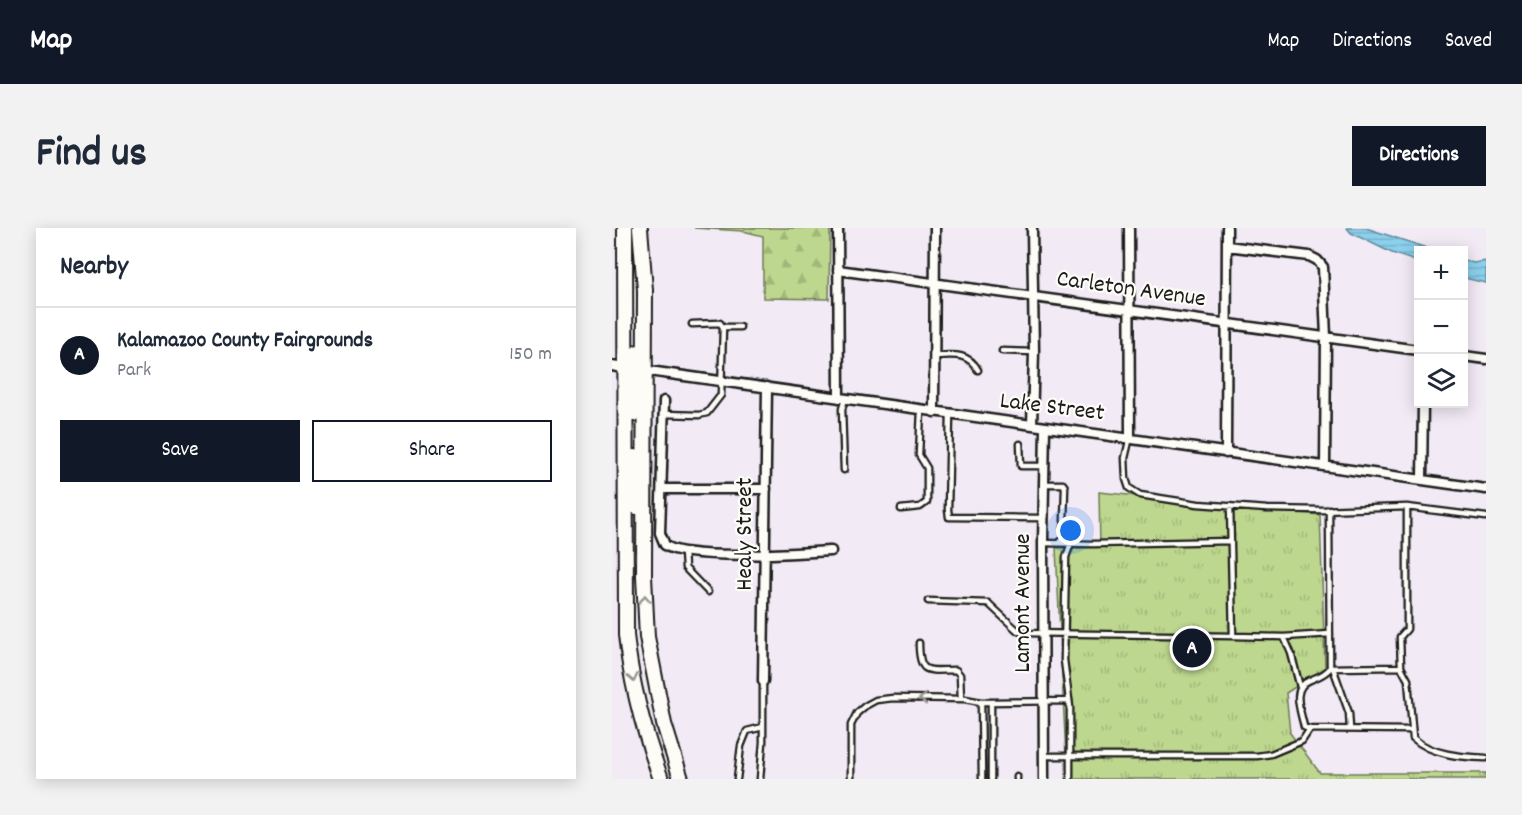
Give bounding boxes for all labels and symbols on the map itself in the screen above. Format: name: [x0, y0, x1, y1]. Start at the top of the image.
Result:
street label: Carleton Avenue: [1054, 263, 1208, 317]
street label: Lake Street: [998, 385, 1106, 431]
street label: Healy Street: [729, 477, 763, 591]
your location: [1056, 516, 1085, 545]
street label: Lamont Avenue: [1007, 533, 1041, 673]
one-way arrow: [639, 594, 652, 603]
pin: A: [1172, 626, 1212, 670]
one-way arrow: [625, 673, 638, 683]
one-way arrow: [918, 693, 927, 705]

